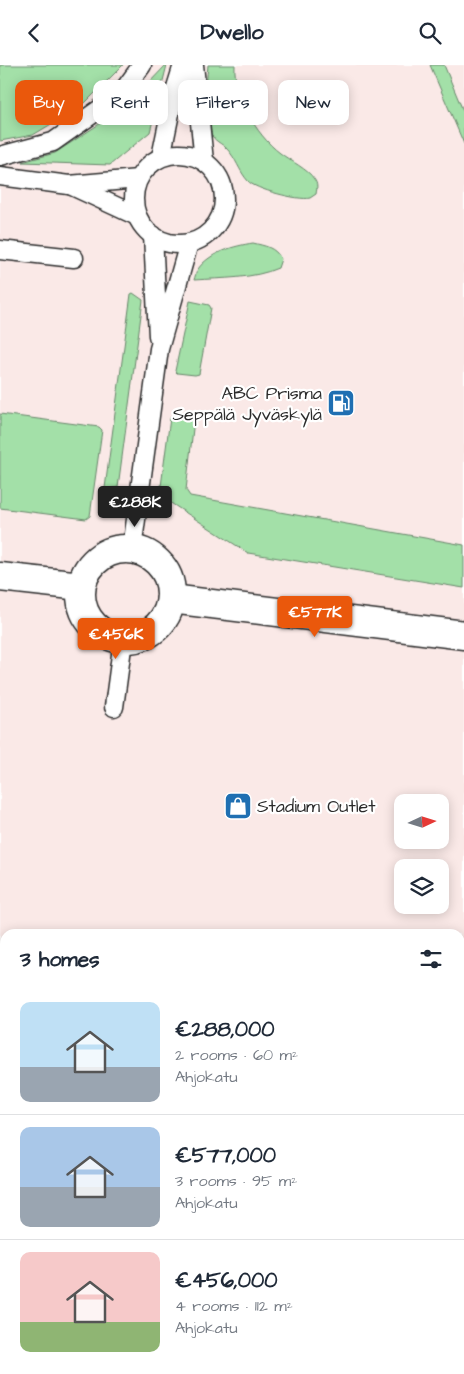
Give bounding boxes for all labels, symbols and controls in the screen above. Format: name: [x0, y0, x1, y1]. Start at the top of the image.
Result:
text: Dwello: [200, 17, 264, 48]
icon: back: [20, 19, 48, 47]
icon: search: [416, 19, 444, 47]
chip: Buy: [15, 80, 83, 125]
chip: Rent: [93, 80, 168, 125]
chip: Filters: [178, 80, 268, 125]
chip: New: [278, 80, 349, 125]
place label: ABC Prisma Seppälä Jyväskylä: [172, 381, 322, 428]
fuel station icon: ABC Prisma Seppälä Jyväskylä: [326, 388, 356, 418]
pin: €288K: [100, 485, 170, 528]
text: €288K: [109, 491, 161, 513]
pin: €577K: [280, 595, 350, 638]
text: €577K: [288, 601, 342, 623]
pin: €456K: [81, 617, 151, 660]
text: €456K: [89, 623, 143, 645]
shop icon: Stadium Outlet: [223, 791, 253, 821]
place label: Stadium Outlet: [257, 794, 376, 819]
north arrow: [394, 794, 449, 849]
map controls: [394, 794, 449, 914]
button: layers: [394, 859, 449, 914]
text: 3 homes: [20, 945, 100, 974]
icon: filters: [417, 945, 445, 973]
text: €288,000: [175, 1015, 274, 1044]
icon: home: [60, 1022, 120, 1082]
text: 2 rooms · 60 m²: [175, 1044, 298, 1066]
text: Ahjokatu: [175, 1066, 238, 1088]
text: €577,000: [175, 1141, 276, 1170]
icon: home: [60, 1147, 120, 1207]
text: 3 rooms · 95 m²: [175, 1170, 297, 1192]
text: Ahjokatu: [175, 1192, 238, 1214]
text: €456,000: [175, 1266, 278, 1295]
icon: home: [60, 1272, 120, 1332]
text: 4 rooms · 112 m²: [175, 1295, 293, 1317]
text: Ahjokatu: [175, 1317, 238, 1339]

